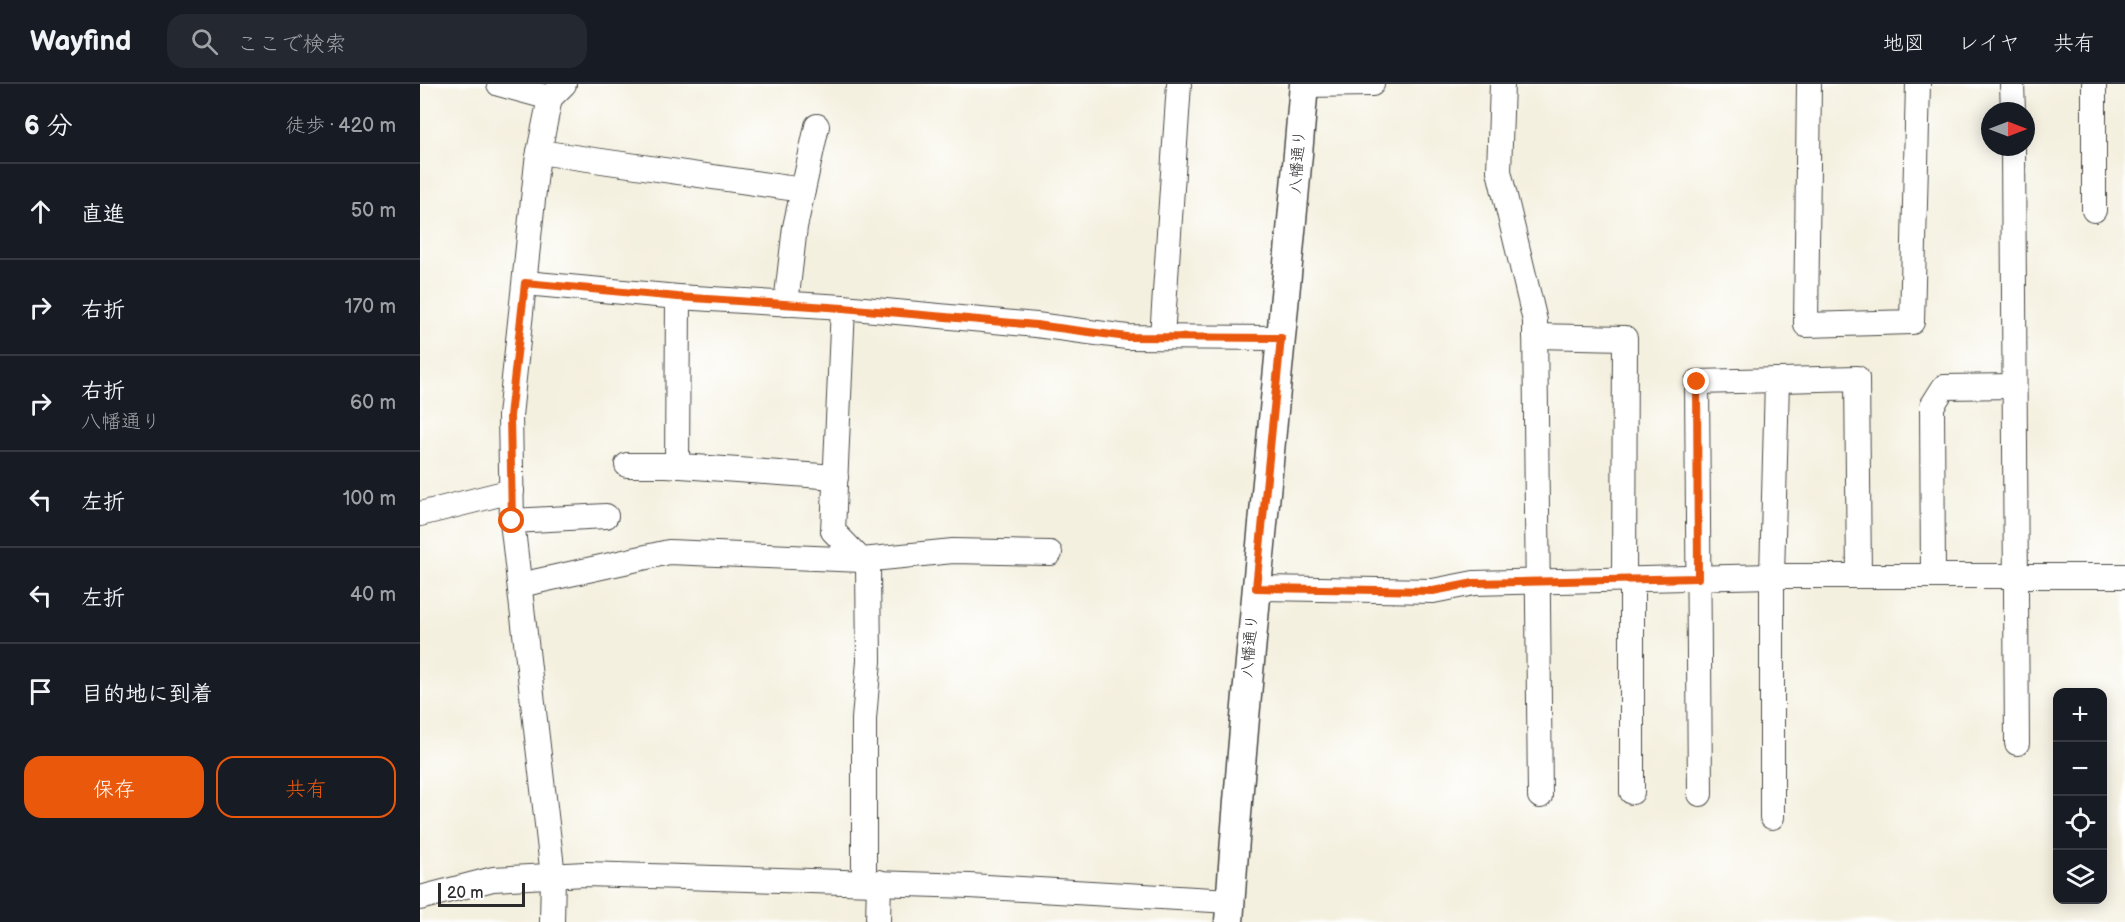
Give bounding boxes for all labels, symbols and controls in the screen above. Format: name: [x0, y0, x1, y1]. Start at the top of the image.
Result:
search box: [167, 14, 587, 68]
text: Wayfind: [30, 25, 131, 58]
icon: search: [188, 25, 221, 58]
text: ここで検索: [236, 31, 346, 58]
text: 地図: [1883, 31, 1925, 56]
text: レイヤ: [1958, 31, 2020, 56]
text: 共有: [2053, 31, 2095, 56]
north arrow: [1981, 102, 2035, 156]
text: 6 分: [24, 111, 73, 142]
text: 徒歩 · 420 m: [285, 114, 396, 138]
street label: 八幡通り: [1286, 129, 1310, 195]
icon: ahead: [24, 195, 57, 228]
text: 50 m: [351, 199, 396, 223]
text: 直進: [81, 201, 125, 228]
icon: right: [24, 291, 57, 324]
text: 170 m: [345, 295, 396, 319]
text: 右折: [81, 297, 125, 324]
route end: [1683, 368, 1709, 394]
text: 右折: [81, 378, 125, 405]
icon: right: [24, 387, 57, 420]
text: 60 m: [350, 391, 396, 415]
text: 八幡通り: [81, 410, 161, 434]
icon: left: [24, 483, 57, 516]
text: 100 m: [343, 487, 396, 511]
text: 左折: [81, 489, 125, 516]
route start: [498, 507, 524, 533]
icon: left: [24, 579, 57, 612]
text: 40 m: [350, 583, 396, 607]
text: 左折: [81, 585, 125, 612]
street label: 八幡通り: [1238, 613, 1262, 679]
icon: arrive: [24, 675, 57, 708]
text: 目的地に到着: [81, 681, 213, 708]
map controls: [2053, 688, 2107, 904]
button: +: [2053, 688, 2107, 742]
button: −: [2053, 742, 2107, 796]
button: 保存: [24, 756, 204, 818]
button: 共有: [216, 756, 396, 818]
button: locate: [2053, 796, 2107, 850]
button: layers: [2053, 850, 2107, 904]
scale bar: [438, 880, 525, 908]
text: 20 m: [447, 884, 483, 903]

